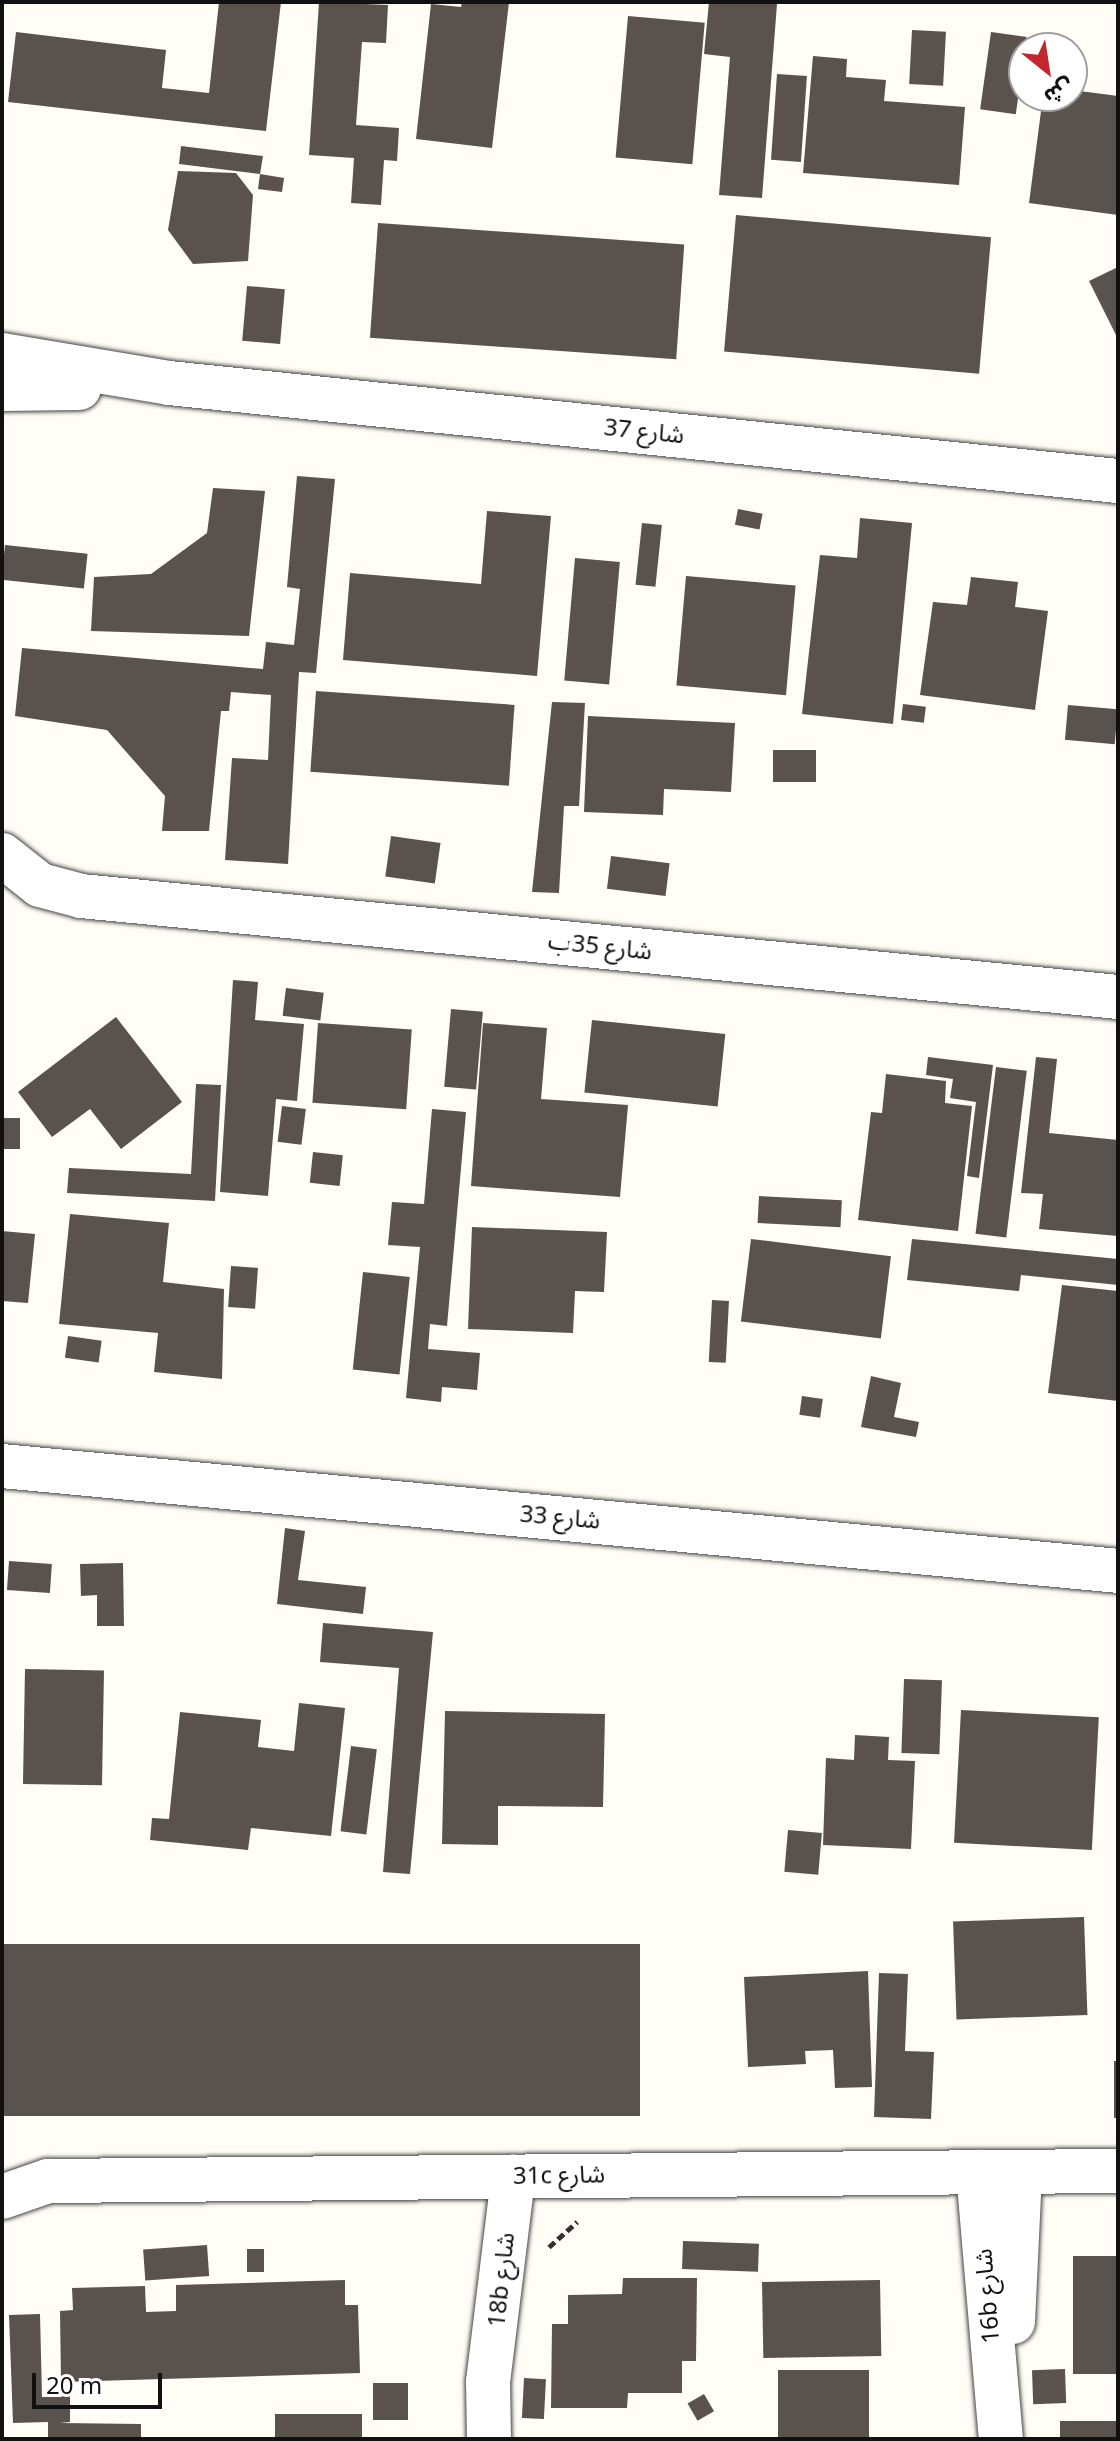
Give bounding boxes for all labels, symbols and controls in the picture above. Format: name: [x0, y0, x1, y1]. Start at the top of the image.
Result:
north arrow: [1008, 32, 1088, 112]
text: ش: [1034, 64, 1084, 119]
street label: شارع 37: [602, 413, 686, 451]
street label: شارع 35ب: [547, 927, 653, 967]
street label: شارع 33: [519, 1500, 601, 1536]
street label: 31c شارع: [513, 2161, 605, 2191]
street label: 18b شارع: [483, 2231, 521, 2329]
street label: 16b شارع: [970, 2247, 1006, 2345]
scale bar: [36, 2357, 166, 2407]
text: 20 m: [46, 2361, 102, 2412]

